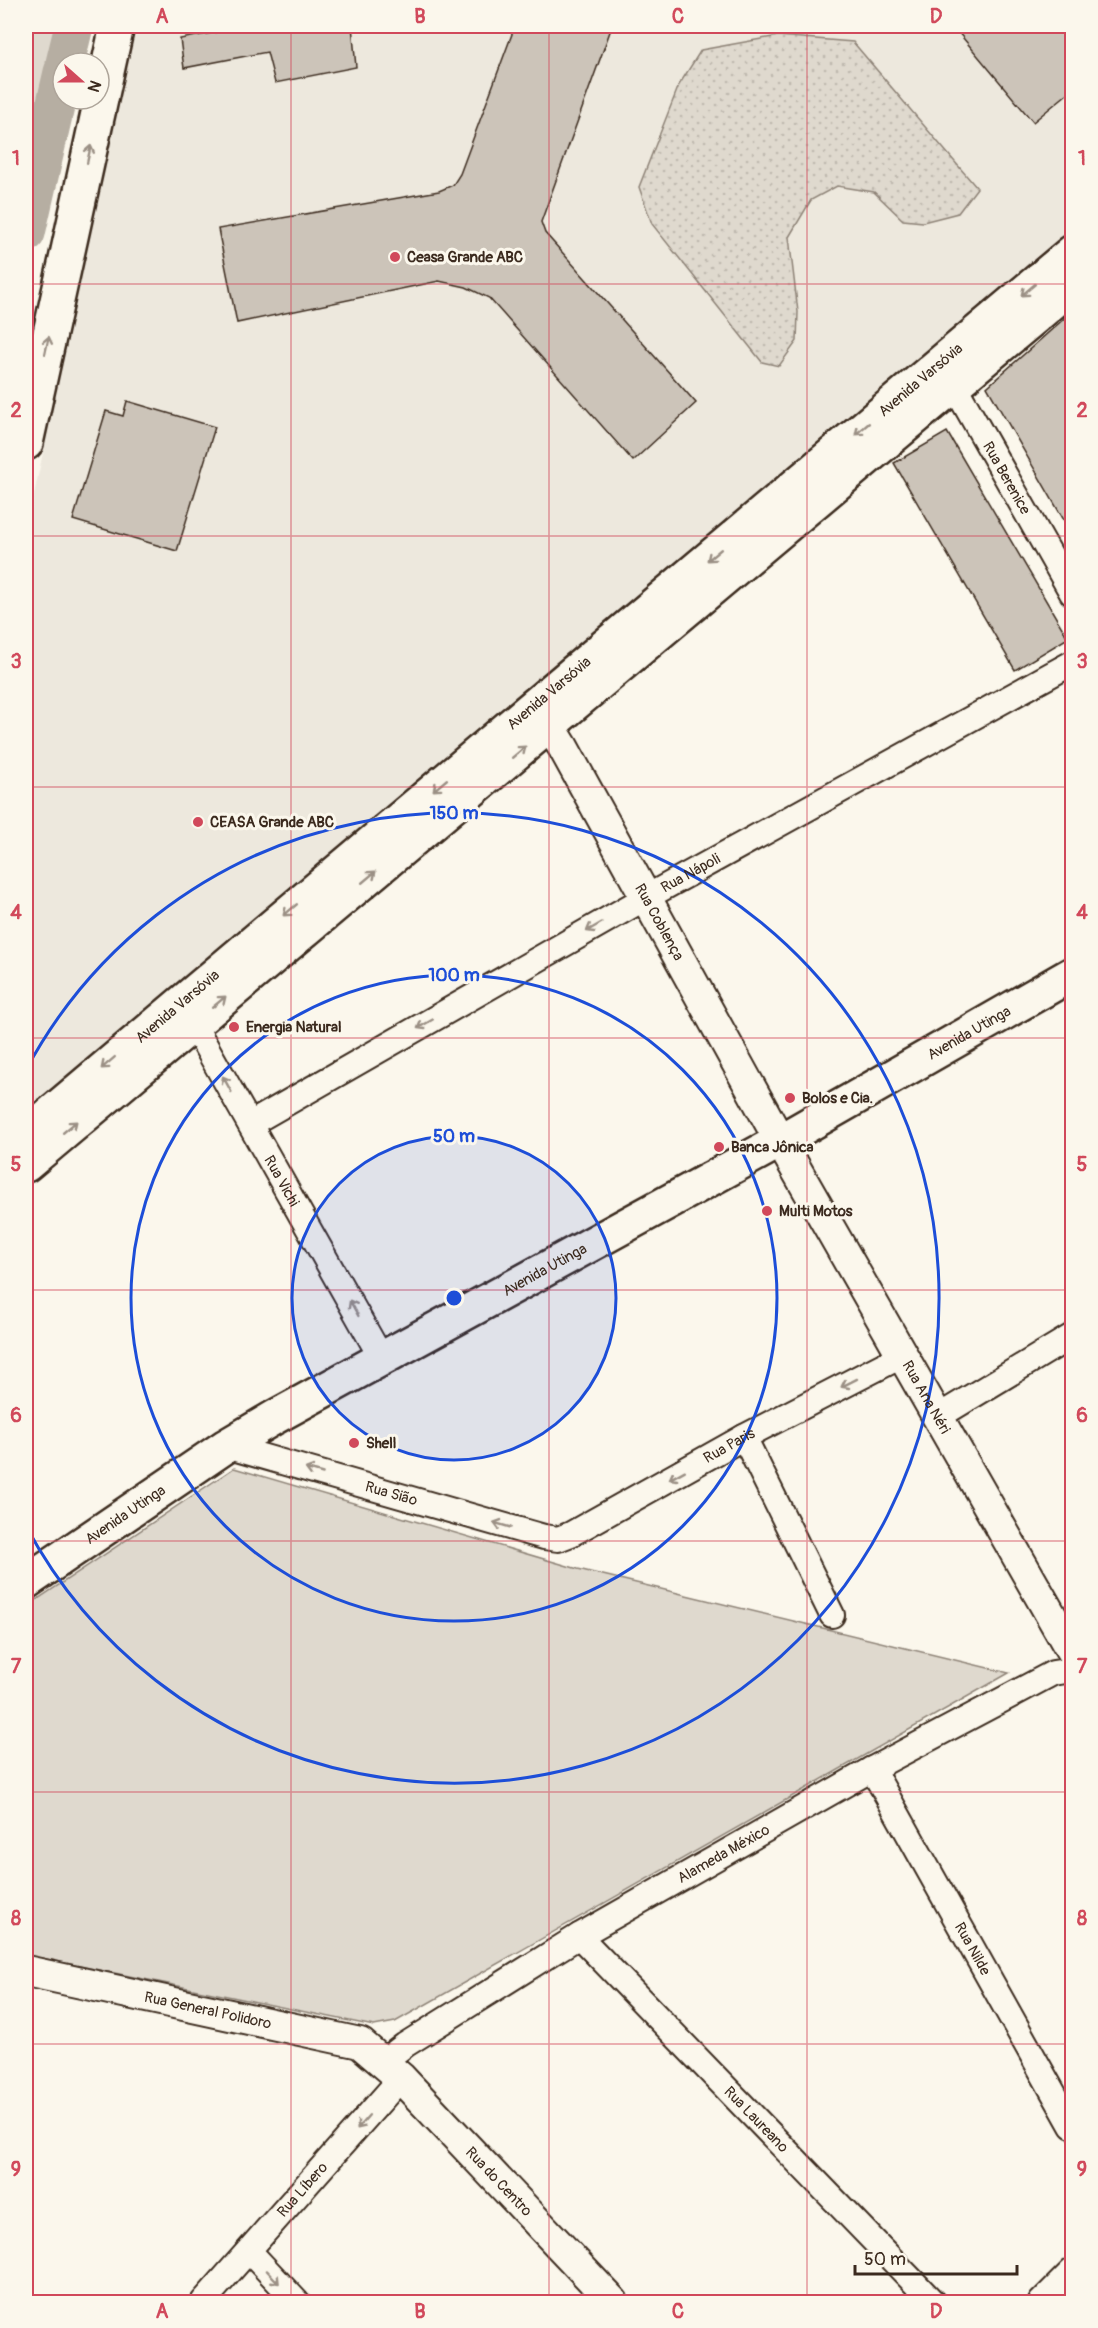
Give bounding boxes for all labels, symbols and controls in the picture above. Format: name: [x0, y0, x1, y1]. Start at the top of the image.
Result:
text: A: [156, 4, 169, 29]
text: B: [414, 4, 426, 29]
text: C: [672, 4, 684, 29]
text: D: [930, 4, 943, 29]
north arrow: [51, 51, 111, 111]
text: N: [83, 77, 105, 95]
one-way arrow: [83, 145, 95, 164]
text: 1: [12, 146, 20, 171]
text: 1: [1078, 146, 1086, 171]
place label: Ceasa Grande ABC: [407, 248, 523, 267]
marker: Ceasa Grande ABC: [388, 250, 402, 264]
one-way arrow: [1020, 283, 1036, 296]
one-way arrow: [42, 335, 53, 355]
street label: Avenida Varsóvia: [875, 339, 966, 421]
text: 2: [10, 398, 22, 423]
text: 2: [1076, 398, 1088, 423]
one-way arrow: [854, 422, 870, 435]
street label: Rua Berenice: [979, 438, 1035, 518]
one-way arrow: [706, 548, 722, 561]
text: 3: [10, 649, 22, 674]
text: 3: [1076, 649, 1088, 674]
street label: Avenida Varsóvia: [503, 652, 595, 734]
one-way arrow: [511, 746, 527, 759]
one-way arrow: [432, 779, 448, 792]
text: 150 m: [430, 802, 479, 825]
place label: CEASA Grande ABC: [210, 813, 334, 832]
marker: CEASA Grande ABC: [191, 815, 205, 829]
street label: Rua Nápoli: [657, 849, 724, 897]
one-way arrow: [361, 870, 376, 884]
street label: Rua Coblença: [631, 880, 688, 964]
text: 4: [10, 900, 22, 925]
text: 4: [1076, 900, 1088, 925]
one-way arrow: [283, 903, 298, 917]
one-way arrow: [586, 922, 603, 934]
text: 100 m: [428, 964, 480, 987]
street label: Avenida Varsóvia: [131, 966, 223, 1047]
one-way arrow: [211, 995, 227, 1008]
street label: Avenida Utinga: [924, 1002, 1014, 1064]
place label: Energia Natural: [246, 1018, 342, 1037]
one-way arrow: [417, 1018, 434, 1030]
marker: Energia Natural: [227, 1020, 241, 1034]
one-way arrow: [100, 1056, 116, 1069]
one-way arrow: [221, 1076, 233, 1093]
place label: Bolos e Cia.: [802, 1089, 873, 1108]
marker: Bolos e Cia.: [783, 1091, 797, 1105]
one-way arrow: [62, 1121, 78, 1134]
text: 50 m: [433, 1125, 475, 1148]
place label: Banca Jônica: [731, 1138, 814, 1157]
marker: Banca Jônica: [712, 1140, 726, 1154]
text: 5: [11, 1152, 22, 1177]
street label: Rua Vichi: [260, 1152, 304, 1210]
text: 5: [1077, 1152, 1088, 1177]
place label: Multi Motos: [779, 1202, 853, 1221]
marker: Multi Motos: [760, 1204, 774, 1218]
street label: Avenida Utinga: [499, 1239, 590, 1300]
centre of rings: [444, 1288, 464, 1308]
one-way arrow: [348, 1300, 359, 1318]
street label: Rua Ana Néri: [898, 1357, 955, 1437]
one-way arrow: [840, 1377, 858, 1389]
text: 6: [10, 1403, 22, 1428]
text: 6: [1076, 1403, 1088, 1428]
street label: Rua Paris: [700, 1423, 758, 1467]
place label: Shell: [366, 1434, 396, 1453]
marker: Shell: [347, 1436, 361, 1450]
one-way arrow: [305, 1465, 324, 1477]
one-way arrow: [669, 1469, 686, 1481]
street label: Rua Sião: [363, 1477, 420, 1510]
street label: Avenida Utinga: [81, 1480, 169, 1549]
one-way arrow: [492, 1519, 511, 1530]
text: 7: [11, 1654, 22, 1679]
text: 7: [1077, 1654, 1088, 1679]
street label: Alameda México: [674, 1820, 773, 1887]
text: 8: [11, 1906, 21, 1931]
text: 8: [1077, 1906, 1087, 1931]
street label: Rua Nilde: [950, 1919, 995, 1979]
street label: Rua General Polidoro: [143, 1987, 273, 2033]
street label: Rua Laureano: [720, 2082, 793, 2156]
one-way arrow: [356, 2114, 370, 2129]
street label: Rua do Centro: [461, 2143, 536, 2220]
text: 9: [11, 2157, 21, 2182]
text: 9: [1077, 2157, 1087, 2182]
street label: Rua Líbero: [273, 2158, 332, 2221]
scale bar: [855, 2238, 1017, 2276]
text: 50 m: [864, 2248, 906, 2271]
one-way arrow: [266, 2269, 280, 2284]
text: A: [156, 2299, 169, 2324]
text: B: [414, 2299, 426, 2324]
text: C: [672, 2299, 684, 2324]
text: D: [930, 2299, 943, 2324]

